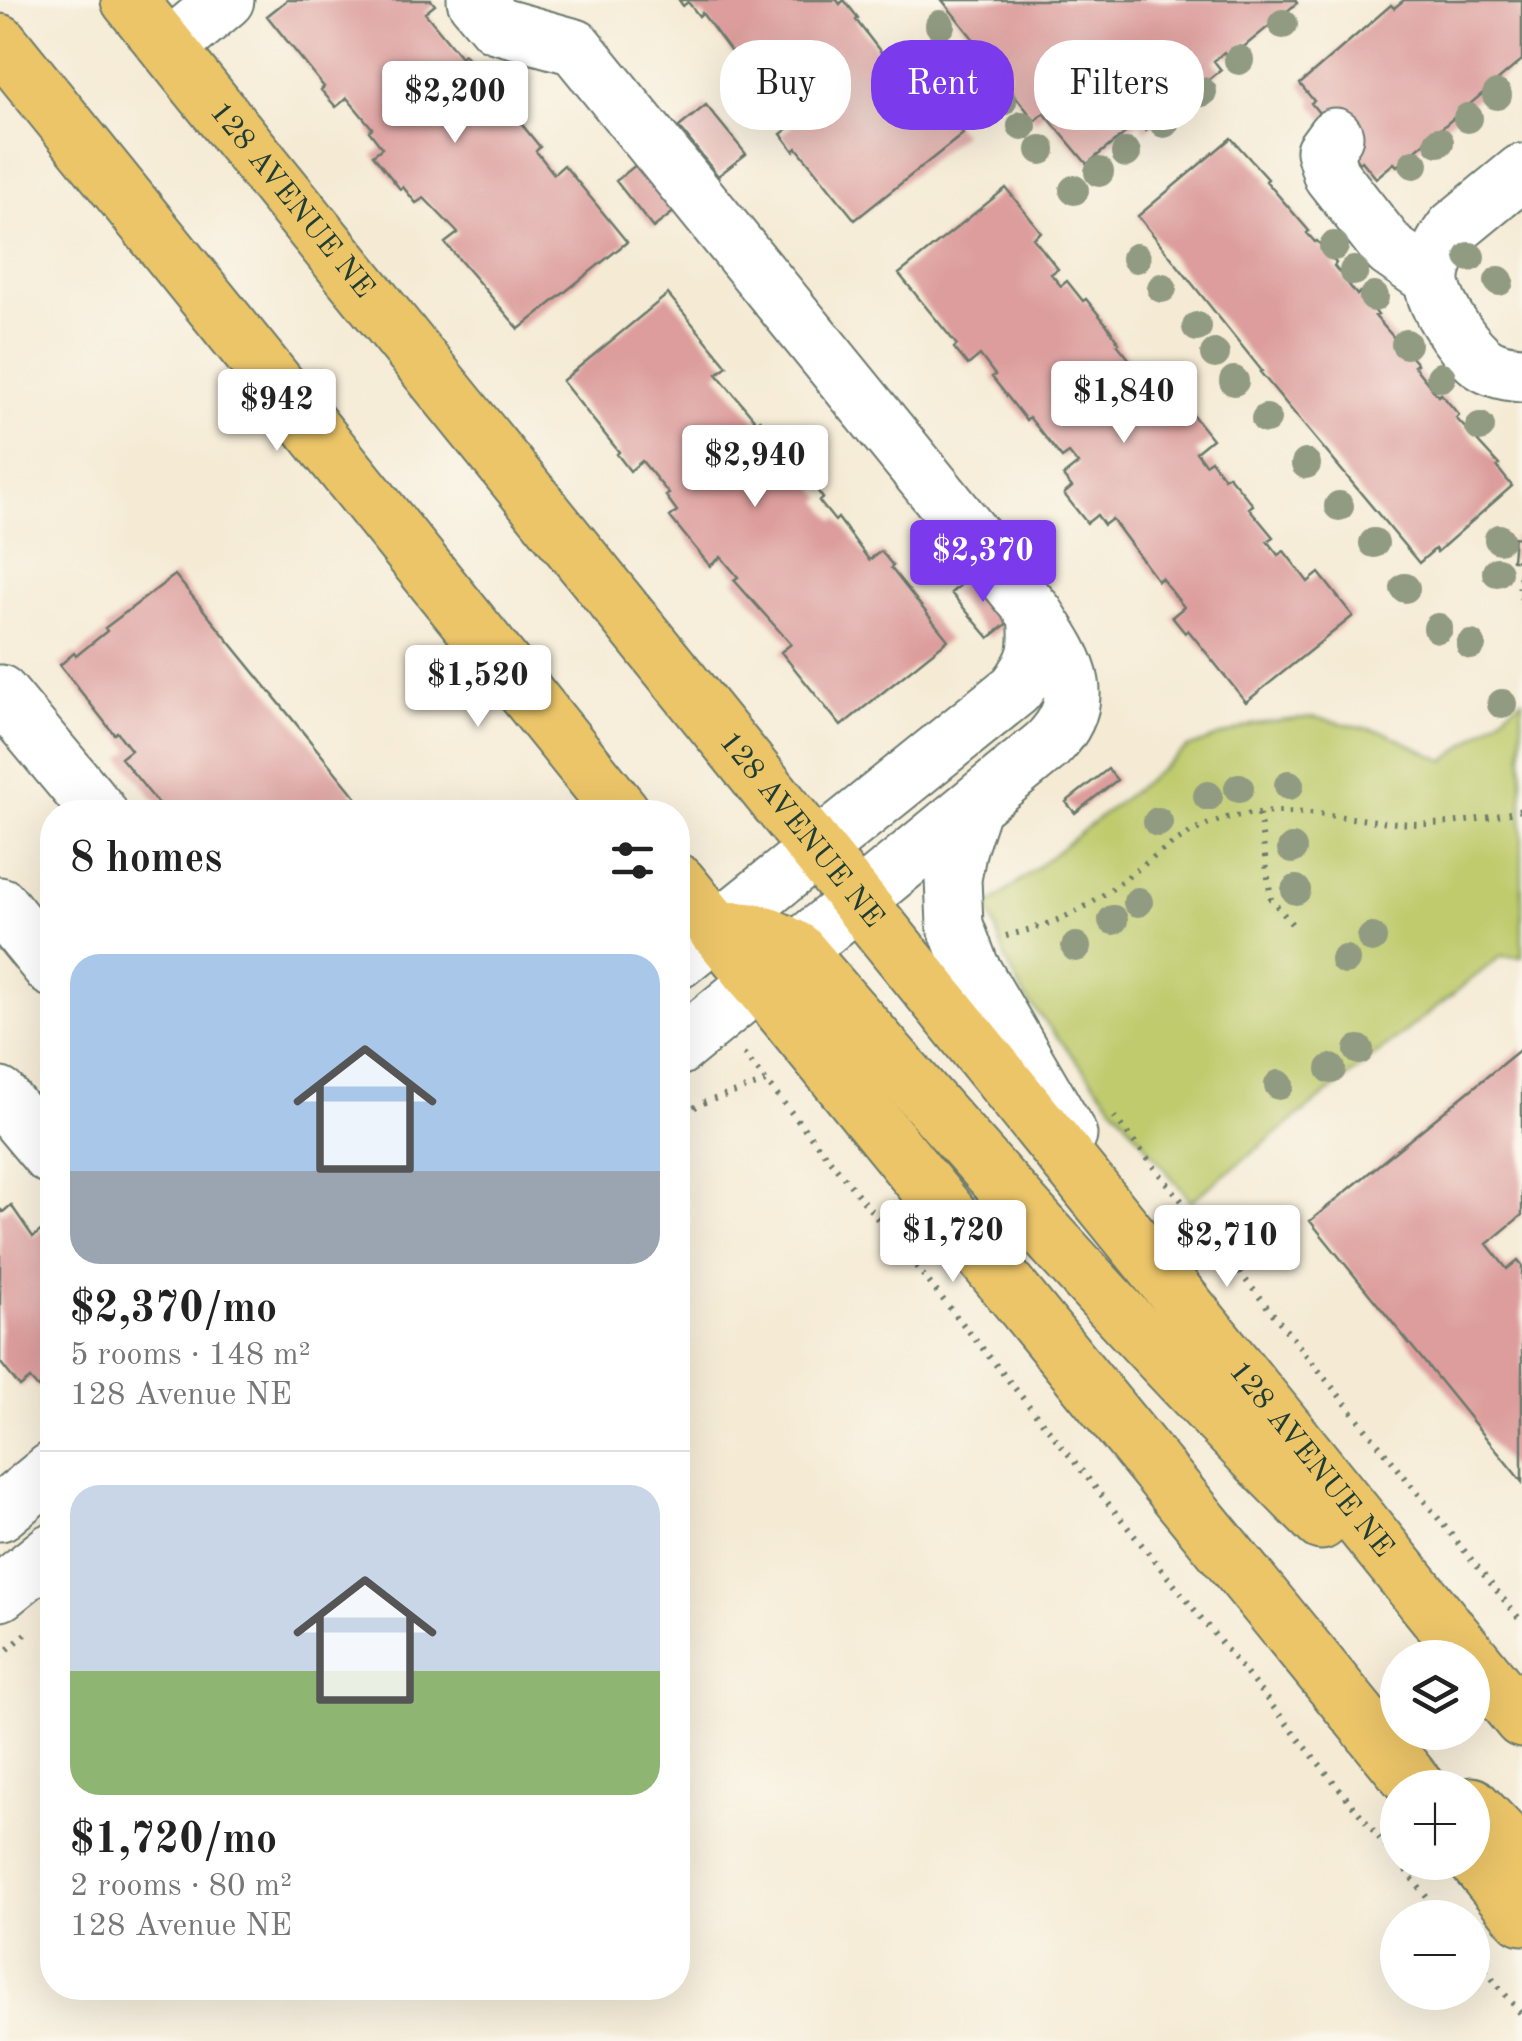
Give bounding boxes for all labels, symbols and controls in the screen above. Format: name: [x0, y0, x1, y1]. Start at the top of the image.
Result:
chip: Buy: [720, 40, 851, 130]
chip: Rent: [871, 40, 1014, 130]
chip: Filters: [1034, 40, 1204, 130]
pin: $2,200: [374, 61, 536, 146]
text: $2,200: [404, 77, 506, 109]
street label: 128 AVENUE NE: [204, 97, 379, 304]
pin: $1,840: [1043, 361, 1205, 446]
pin: $942: [218, 369, 336, 454]
text: $1,840: [1073, 377, 1175, 409]
text: $942: [240, 385, 314, 417]
pin: $2,940: [674, 425, 836, 510]
text: $2,940: [704, 441, 806, 473]
pin: $2,370: [902, 520, 1064, 605]
text: $2,370: [932, 536, 1034, 568]
pin: $1,520: [397, 645, 559, 730]
text: $1,520: [427, 661, 529, 693]
street label: 128 AVENUE NE: [713, 727, 889, 934]
icon: filters: [605, 833, 660, 888]
text: 8 homes: [70, 839, 222, 881]
icon: home: [275, 1019, 455, 1199]
pin: $1,720: [872, 1200, 1034, 1285]
pin: $2,710: [1146, 1205, 1308, 1290]
text: $1,720: [902, 1216, 1004, 1248]
text: $2,710: [1176, 1221, 1278, 1253]
text: $2,370/mo: [70, 1289, 277, 1331]
text: 5 rooms · 148 m²: [70, 1340, 311, 1372]
street label: 128 AVENUE NE: [1223, 1356, 1398, 1563]
text: 128 Avenue NE: [70, 1380, 292, 1412]
icon: home: [275, 1550, 455, 1730]
map controls: [1380, 1640, 1490, 2010]
button: layers: [1380, 1640, 1490, 1750]
button: +: [1380, 1770, 1490, 1880]
text: $1,720/mo: [70, 1820, 277, 1862]
text: 2 rooms · 80 m²: [70, 1871, 292, 1903]
button: −: [1380, 1900, 1490, 2010]
text: 128 Avenue NE: [70, 1911, 292, 1943]

